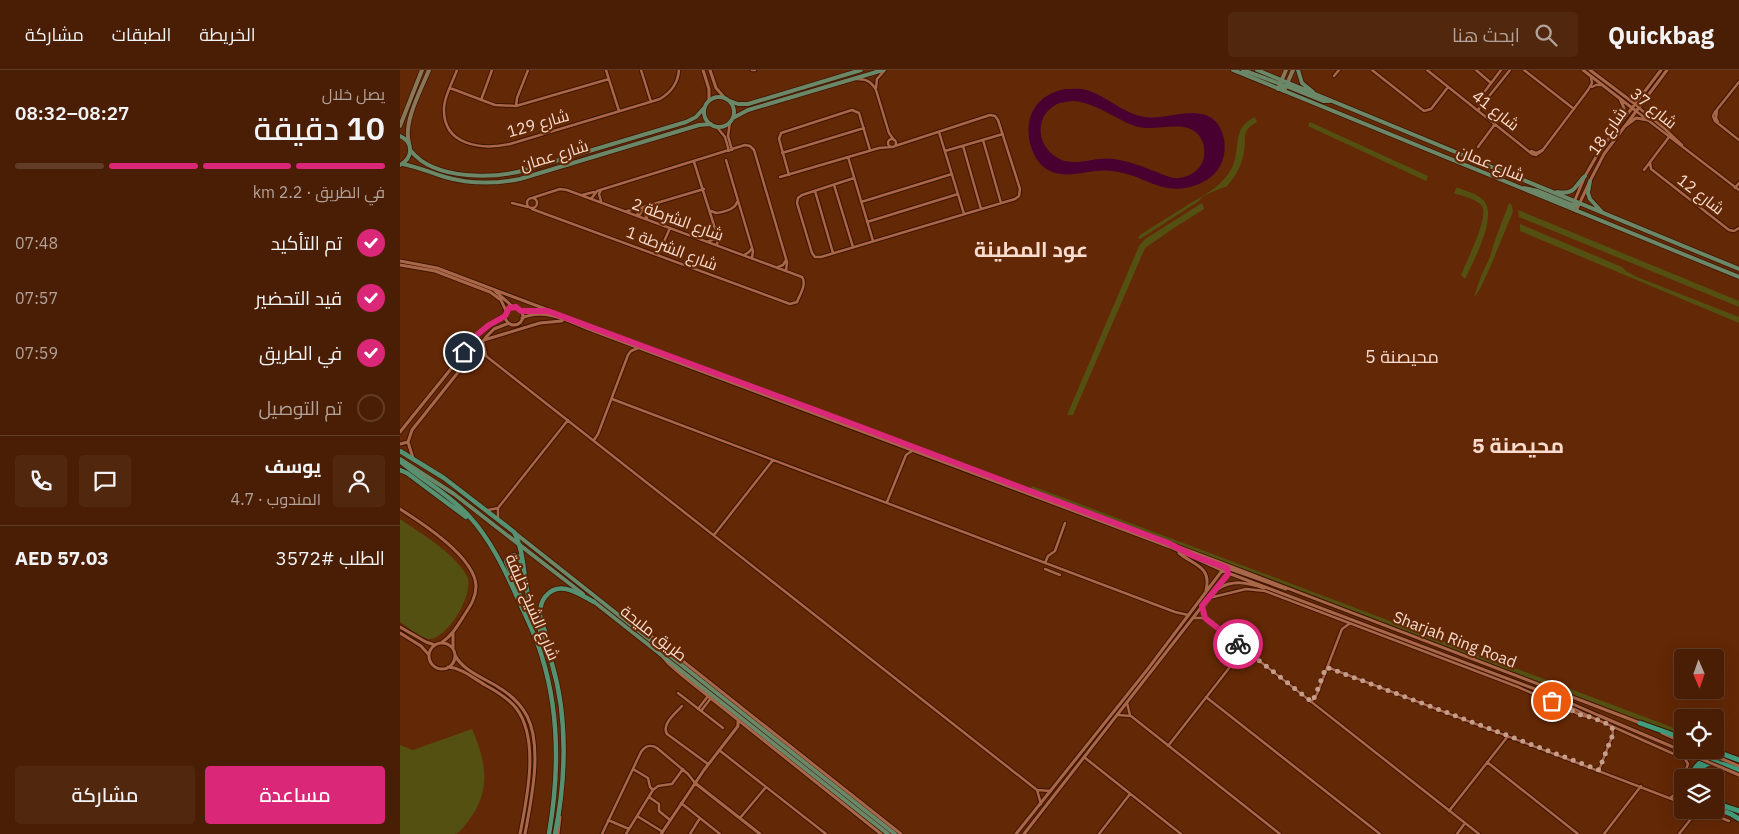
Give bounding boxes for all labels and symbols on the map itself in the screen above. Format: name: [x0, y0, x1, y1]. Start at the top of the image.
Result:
street label: شارع 37: [1625, 83, 1681, 134]
street label: شارع 41: [1467, 86, 1523, 136]
street label: شارع 18: [1583, 103, 1632, 160]
street label: شارع 129: [505, 105, 572, 143]
street label: شارع عمان: [517, 135, 591, 177]
street label: شارع عمان: [1454, 141, 1527, 187]
street label: شارع 12: [1672, 170, 1728, 220]
street label: شارع الشرطة 2: [629, 193, 727, 247]
street label: شارع الشرطة 1: [623, 221, 721, 276]
district label: عود المطينة: [974, 235, 1088, 263]
pin: [443, 331, 485, 373]
district label: محيصنة 5: [1365, 345, 1439, 368]
district label: محيصنة 5: [1472, 431, 1564, 459]
street label: شارع الشيخ خليفة: [500, 551, 564, 664]
street label: طريق مليحة: [616, 601, 691, 666]
street label: Sharjah Ring Road: [1390, 606, 1520, 672]
courier: [1213, 619, 1263, 669]
north arrow: [1674, 649, 1724, 699]
pin: [1531, 680, 1573, 722]

